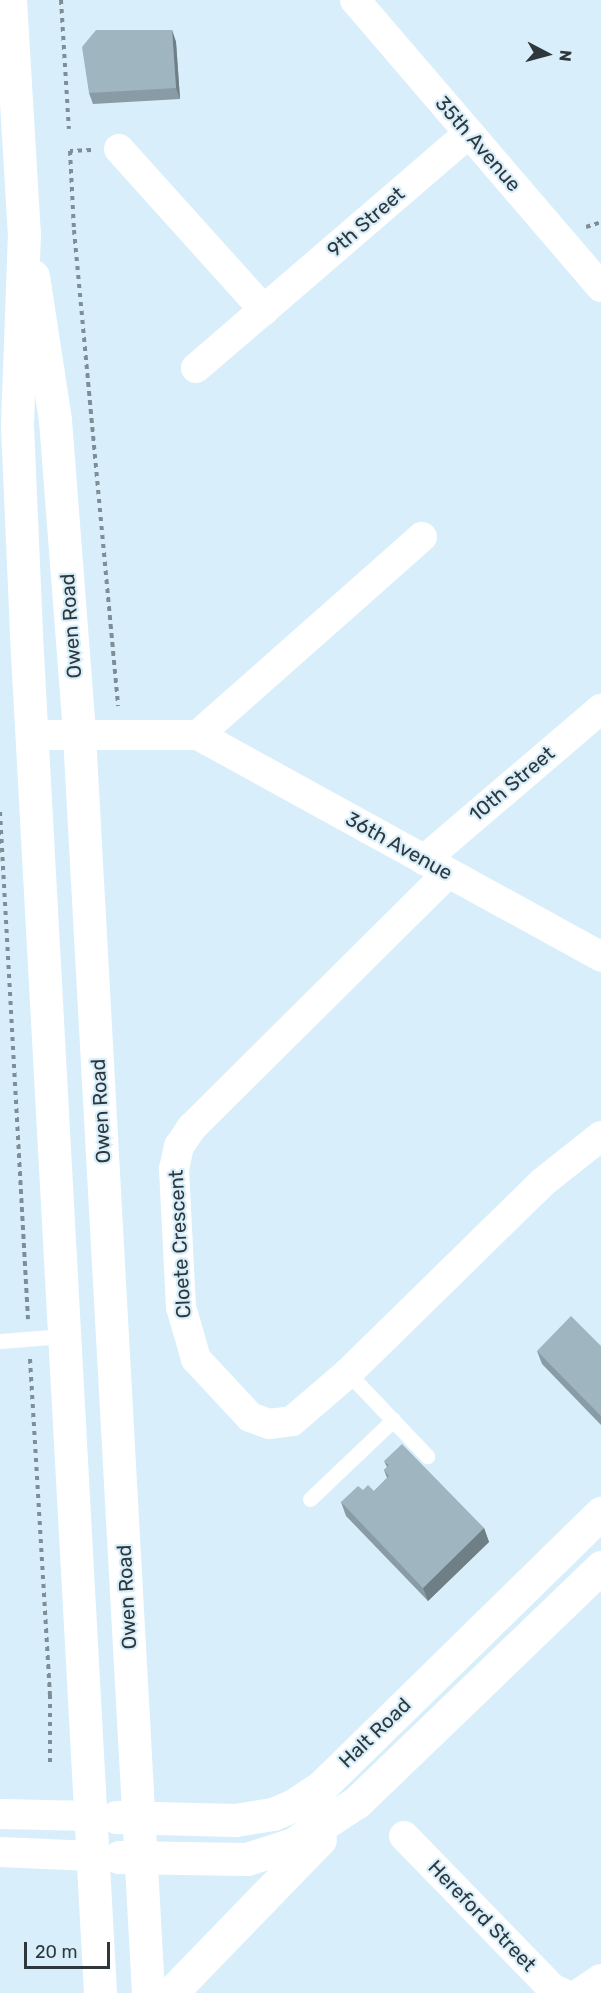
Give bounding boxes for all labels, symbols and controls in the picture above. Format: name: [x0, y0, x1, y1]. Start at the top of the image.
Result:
north arrow: [517, 24, 577, 84]
text: N: [555, 49, 575, 63]
street label: 35th Avenue: [430, 91, 526, 197]
street label: 9th Street: [322, 182, 410, 262]
street label: Owen Road: [55, 573, 87, 679]
street label: 10th Street: [464, 741, 560, 827]
street label: 36th Avenue: [341, 807, 457, 885]
street label: Owen Road: [86, 1058, 116, 1164]
street label: Cloete Crescent: [164, 1169, 196, 1319]
street label: Owen Road: [112, 1544, 142, 1650]
street label: Halt Road: [334, 1693, 416, 1773]
street label: Hereford Street: [423, 1856, 541, 1976]
scale bar: [27, 1930, 112, 1968]
text: 20 m: [35, 1941, 77, 1963]

